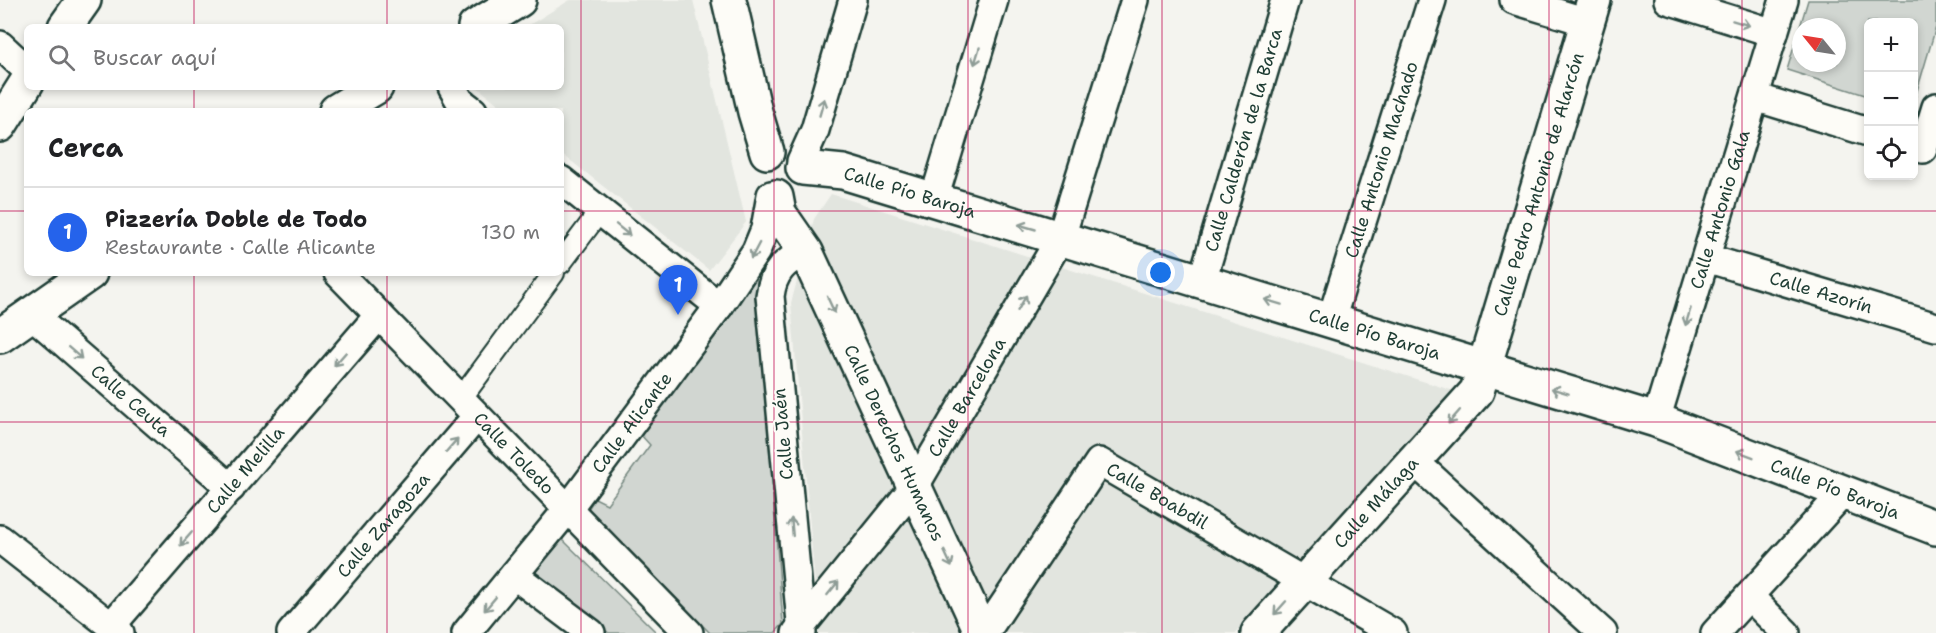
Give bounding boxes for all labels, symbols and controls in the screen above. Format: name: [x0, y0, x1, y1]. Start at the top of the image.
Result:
one-way arrow: [1731, 18, 1750, 29]
north arrow: [1792, 18, 1846, 72]
map controls: [1864, 18, 1918, 180]
button: +: [1864, 18, 1918, 72]
search box: [24, 24, 564, 90]
street label: Calle Calderón de la Barca: [1199, 25, 1288, 255]
icon: search: [45, 41, 78, 74]
text: Buscar aquí: [93, 43, 216, 72]
one-way arrow: [971, 46, 982, 65]
street label: Calle Pedro Antonio de Alarcón: [1488, 50, 1590, 319]
street label: Calle Antonio Machado: [1339, 58, 1424, 261]
button: −: [1864, 72, 1918, 126]
one-way arrow: [817, 98, 828, 117]
button: locate: [1864, 126, 1918, 180]
street label: Calle Antonio Gala: [1685, 127, 1756, 292]
text: Cerca: [48, 130, 123, 165]
street label: Calle Pío Baroja: [841, 161, 979, 224]
text: Pizzería Doble de Todo: [105, 205, 367, 234]
text: 1: [63, 219, 72, 245]
text: 130 m: [481, 219, 540, 245]
one-way arrow: [1018, 221, 1037, 232]
one-way arrow: [615, 223, 631, 236]
text: Restaurante · Calle Alicante: [105, 234, 376, 260]
one-way arrow: [749, 242, 761, 259]
your location: [1146, 258, 1175, 287]
pin: 1: [658, 266, 698, 315]
street label: Calle Azorín: [1767, 266, 1875, 319]
one-way arrow: [1017, 295, 1028, 313]
one-way arrow: [826, 296, 838, 314]
one-way arrow: [1264, 296, 1283, 307]
street label: Calle Pío Baroja: [1306, 303, 1444, 366]
one-way arrow: [1682, 307, 1693, 326]
street label: Calle Barcelona: [923, 333, 1011, 461]
street label: Calle Derechos Humanos: [838, 341, 950, 545]
one-way arrow: [67, 346, 82, 360]
one-way arrow: [334, 351, 348, 367]
street label: Calle Ceuta: [86, 359, 176, 442]
street label: Calle Alicante: [586, 367, 678, 478]
one-way arrow: [1551, 385, 1570, 396]
street label: Calle Jaén: [767, 387, 799, 481]
street label: Calle Toledo: [468, 407, 560, 500]
one-way arrow: [1447, 409, 1461, 424]
street label: Calle Melilla: [201, 421, 290, 519]
one-way arrow: [445, 438, 459, 453]
one-way arrow: [1736, 447, 1754, 458]
street label: Calle Málaga: [1328, 451, 1424, 554]
street label: Calle Pío Baroja: [1767, 453, 1903, 525]
street label: Calle Boabdil: [1102, 457, 1213, 535]
street label: Calle Zaragoza: [331, 467, 435, 583]
one-way arrow: [786, 517, 797, 537]
one-way arrow: [179, 531, 193, 546]
one-way arrow: [943, 549, 955, 567]
one-way arrow: [827, 580, 840, 596]
one-way arrow: [483, 596, 497, 611]
one-way arrow: [1273, 600, 1287, 615]

